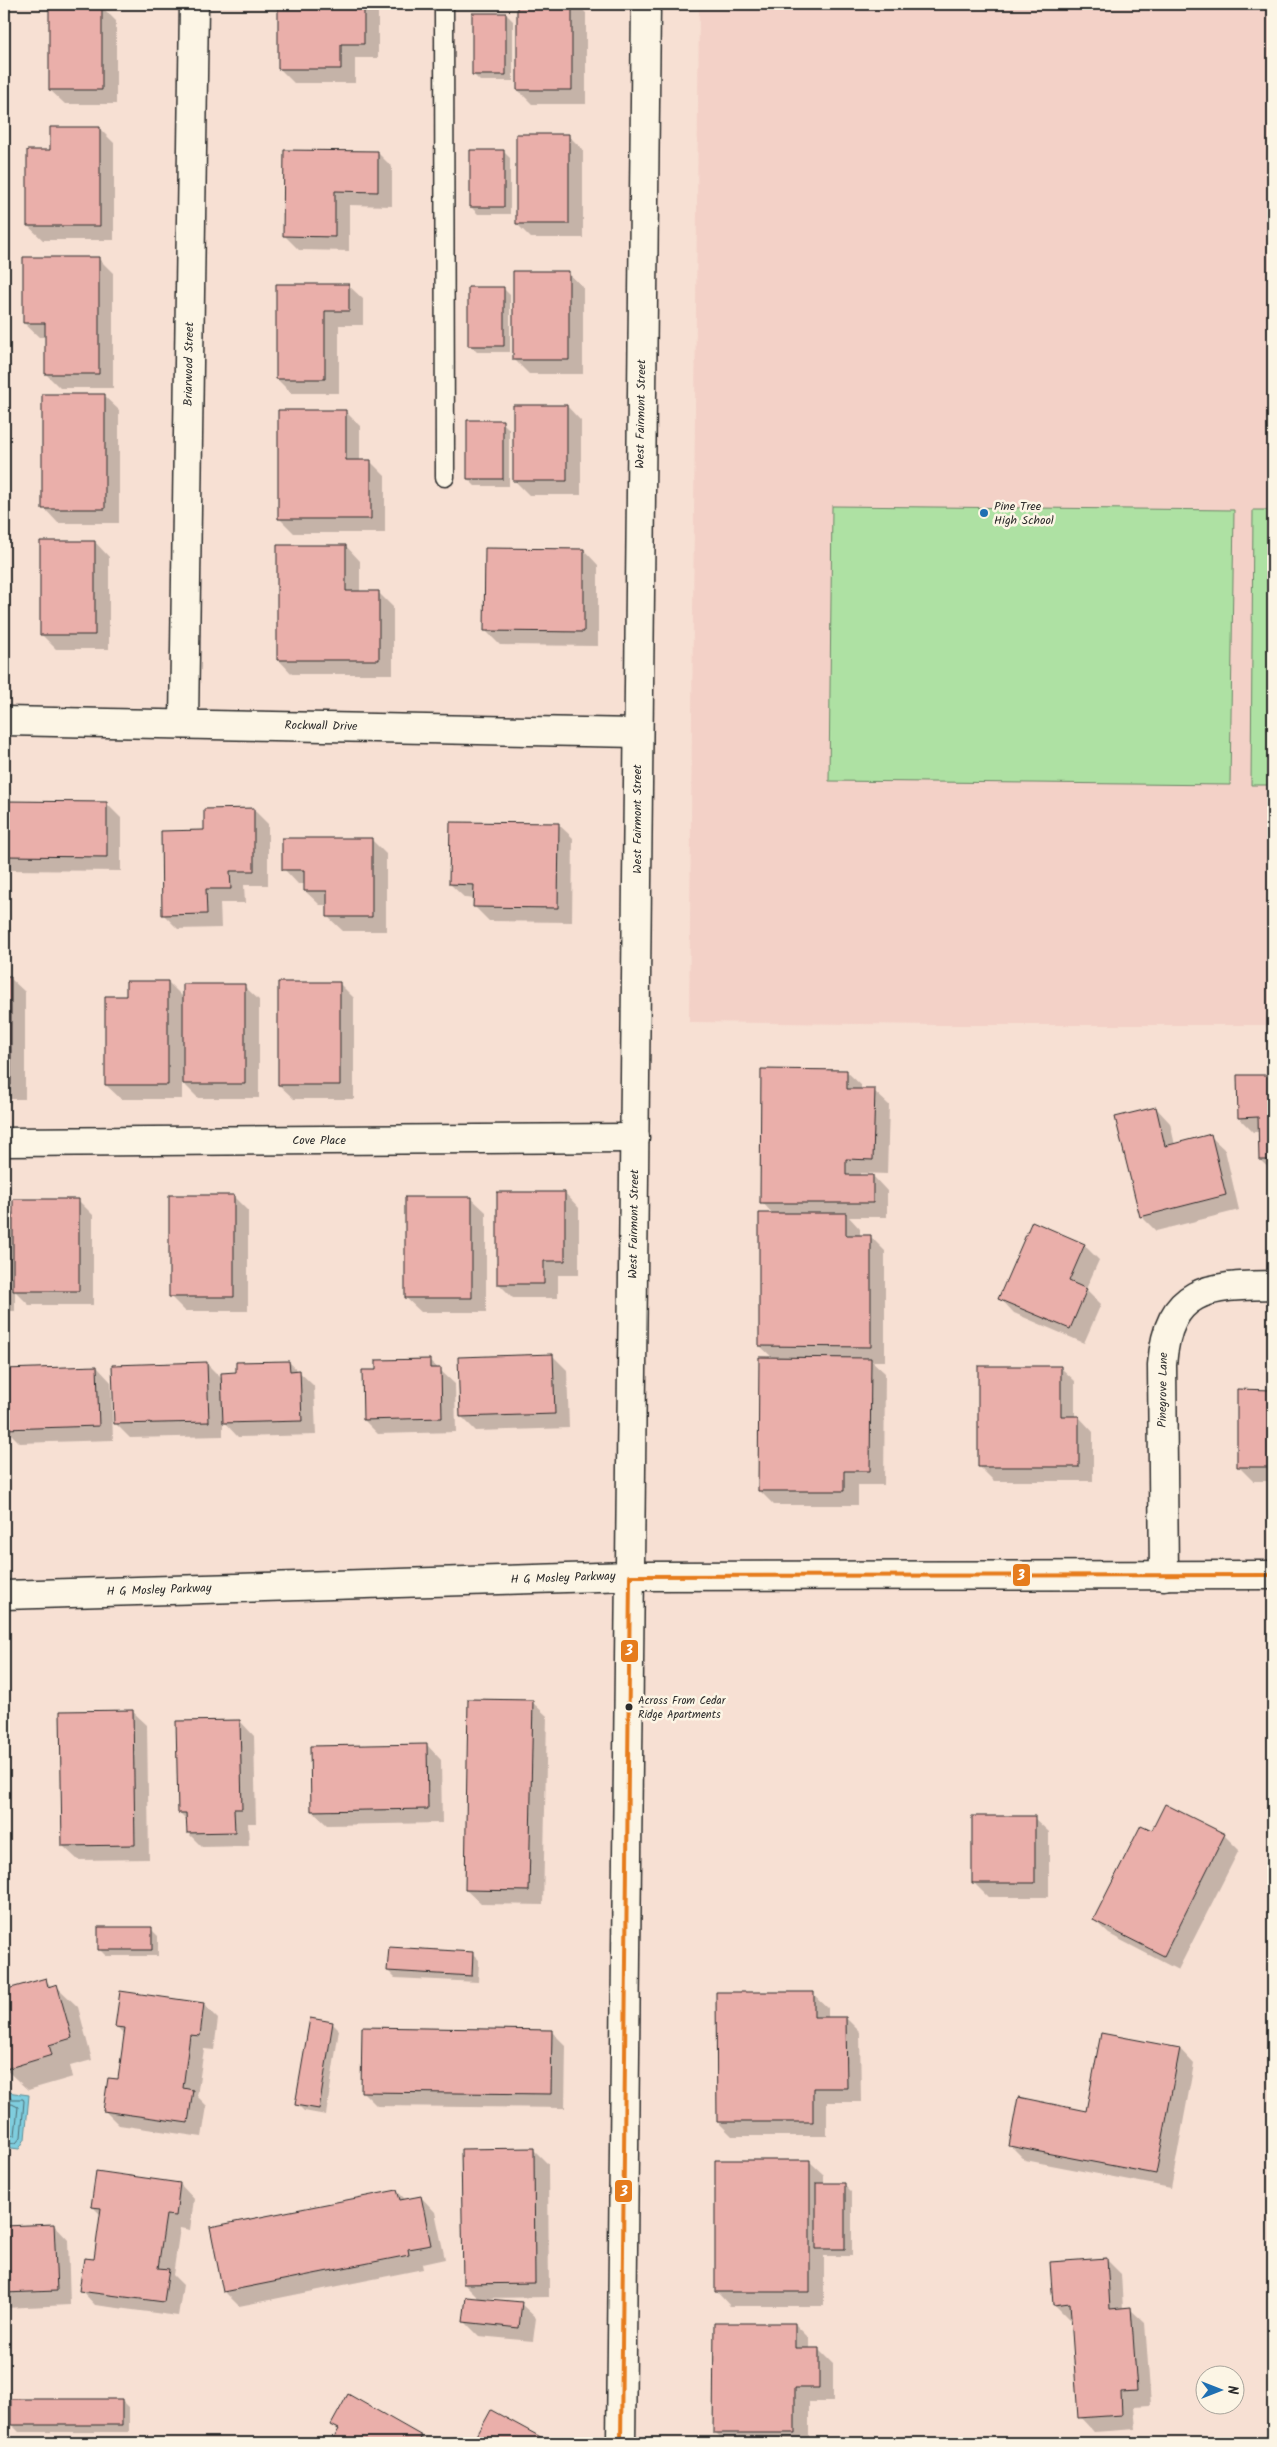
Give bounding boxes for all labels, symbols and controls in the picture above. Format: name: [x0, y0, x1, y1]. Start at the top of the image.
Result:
street label: Briarwood Street: [179, 321, 199, 406]
street label: West Fairmont Street: [631, 359, 651, 469]
place label: Pine Tree High School: [994, 497, 1054, 530]
marker: Pine Tree High School: [978, 507, 990, 519]
street label: Rockwall Drive: [284, 716, 358, 736]
street label: West Fairmont Street: [628, 764, 647, 874]
street label: Cove Place: [292, 1131, 346, 1150]
street label: West Fairmont Street: [624, 1169, 644, 1279]
street label: Pinegrove Lane: [1153, 1351, 1173, 1428]
line badge: 3: [1012, 1563, 1031, 1587]
text: 3: [1016, 1565, 1025, 1587]
street label: H G Mosley Parkway: [510, 1567, 616, 1589]
street label: H G Mosley Parkway: [106, 1579, 212, 1601]
line badge: 3: [620, 1639, 639, 1663]
text: 3: [624, 1640, 633, 1662]
place label: Across From Cedar Ridge Apartments: [638, 1692, 727, 1724]
marker: Across From Cedar Ridge Apartments: [624, 1702, 634, 1712]
line badge: 3: [614, 2179, 633, 2203]
text: 3: [619, 2181, 628, 2203]
north arrow: [1194, 2364, 1244, 2414]
text: N: [1221, 2386, 1243, 2395]

